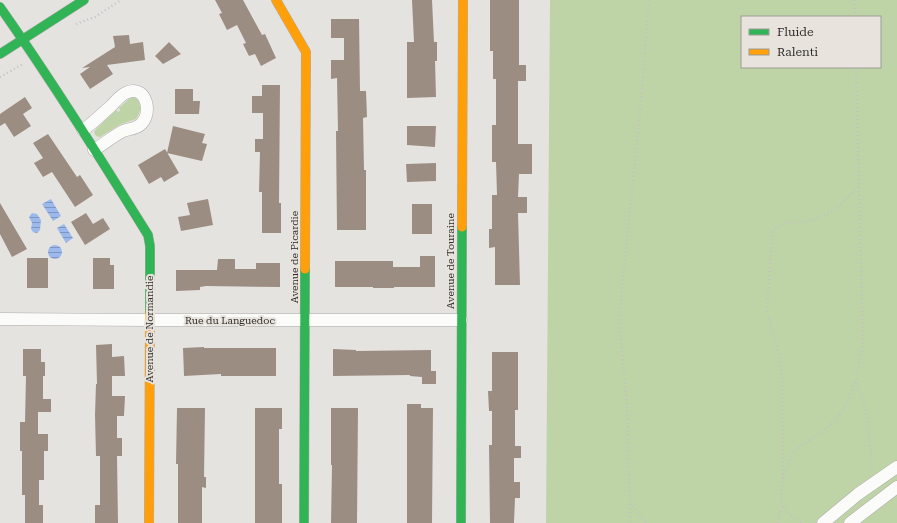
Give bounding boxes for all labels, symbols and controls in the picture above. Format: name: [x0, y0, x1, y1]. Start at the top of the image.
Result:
legend: [741, 16, 881, 68]
text: Fluide: [777, 25, 814, 39]
text: Ralenti: [777, 45, 818, 59]
street label: Avenue de Picardie: [289, 210, 300, 303]
street label: Avenue de Touraine: [445, 213, 456, 309]
street label: Avenue de Normandie: [144, 275, 155, 383]
street label: Rue du Languedoc: [185, 315, 275, 326]

